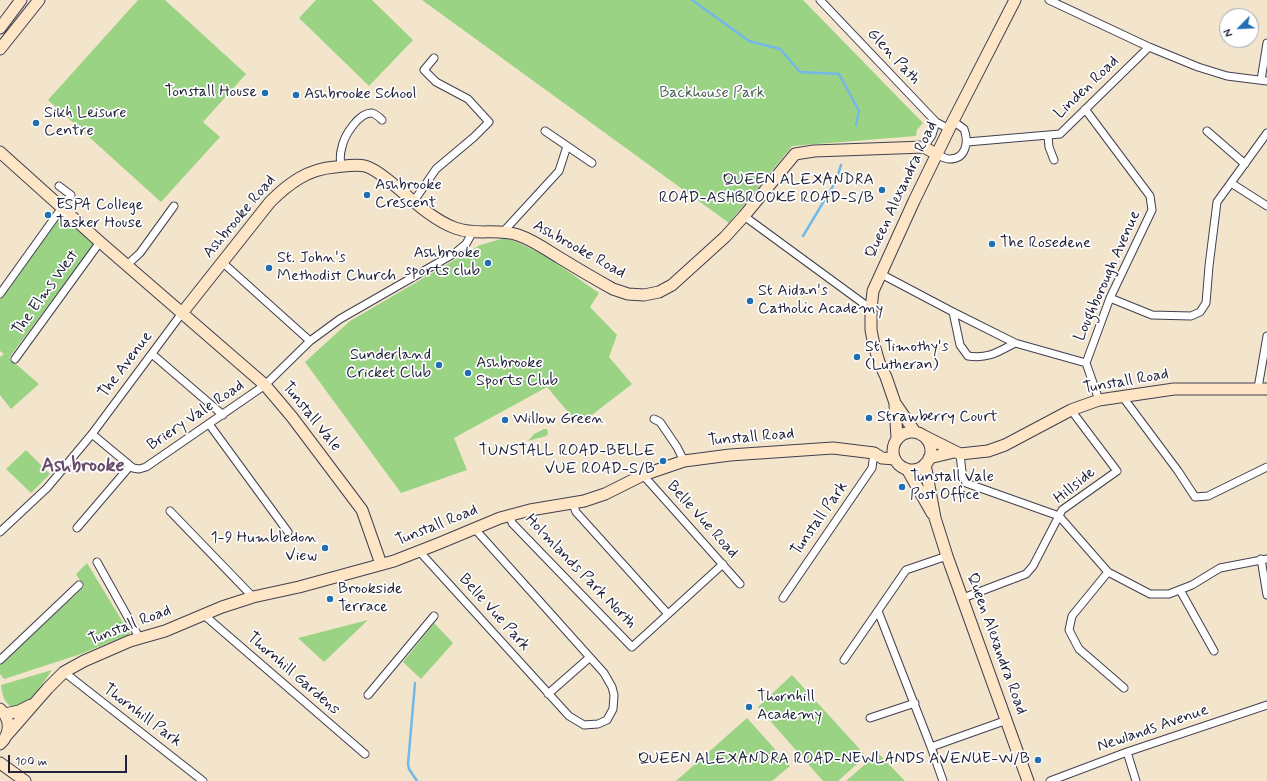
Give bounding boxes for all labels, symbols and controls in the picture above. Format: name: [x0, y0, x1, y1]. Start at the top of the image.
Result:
north arrow: [1219, 8, 1259, 48]
street label: Glen Path: [862, 25, 924, 89]
text: N: [1221, 26, 1237, 39]
street label: Linden Road: [1051, 52, 1123, 124]
place label: Tonstall House: [165, 83, 257, 103]
park label: Backhouse Park: [659, 84, 765, 104]
place label: Ashbrooke School: [304, 85, 416, 105]
marker: Tonstall House: [260, 88, 270, 98]
marker: Ashbrooke School: [291, 90, 301, 100]
place label: Sikh Leisure Centre: [44, 104, 127, 142]
marker: Sikh Leisure Centre: [31, 118, 41, 128]
street label: Queen Alexandra Road: [862, 118, 942, 262]
street label: Ashbrooke Road: [200, 171, 280, 263]
place label: QUEEN ALEXANDRA ROAD-ASHBROOKE ROAD-S/B: [659, 171, 874, 209]
place label: Ashbrooke Crescent: [375, 176, 442, 214]
marker: QUEEN ALEXANDRA ROAD-ASHBROOKE ROAD-S/B: [877, 185, 887, 195]
marker: Ashbrooke Crescent: [362, 190, 372, 200]
place label: ESPA College Tasker House: [56, 196, 143, 234]
street label: Loughborough Avenue: [1071, 208, 1145, 344]
marker: ESPA College Tasker House: [43, 210, 53, 220]
street label: Ashbrooke Road: [529, 217, 629, 283]
place label: The Rosedene: [1000, 234, 1091, 254]
marker: The Rosedene: [987, 239, 997, 249]
place label: Ashbrooke sports club: [405, 244, 480, 282]
street label: The Elms West: [9, 247, 83, 339]
place label: St. John's Methodist Church: [277, 249, 396, 287]
marker: Ashbrooke sports club: [483, 258, 493, 268]
marker: St. John's Methodist Church: [264, 263, 274, 273]
place label: St Aidan's Catholic Academy: [758, 282, 883, 320]
marker: St Aidan's Catholic Academy: [745, 296, 755, 306]
street label: The Avenue: [95, 328, 157, 402]
place label: St Timothy's (Lutheran): [865, 338, 949, 376]
place label: Sunderland Cricket Club: [346, 346, 431, 384]
marker: St Timothy's (Lutheran): [852, 352, 862, 362]
place label: Ashbrooke Sports Club: [476, 354, 558, 392]
marker: Sunderland Cricket Club: [434, 360, 444, 370]
street label: Tunstall Road: [1082, 365, 1170, 399]
marker: Ashbrooke Sports Club: [463, 368, 473, 378]
street label: Briery Vale Road: [144, 377, 248, 455]
street label: Tunstall Vale: [277, 378, 345, 456]
place label: Strawberry Court: [877, 408, 998, 428]
place label: Willow Green: [513, 410, 604, 430]
marker: Strawberry Court: [864, 413, 874, 423]
marker: Willow Green: [500, 415, 510, 425]
street label: Tunstall Road: [707, 425, 795, 451]
place label: TUNSTALL ROAD-BELLE VUE ROAD-S/B: [479, 442, 655, 480]
district label: Ashbrooke: [41, 455, 125, 479]
marker: TUNSTALL ROAD-BELLE VUE ROAD-S/B: [658, 456, 668, 466]
street label: Hillside: [1050, 463, 1100, 509]
place label: Tunstall Vale Post Office: [910, 468, 994, 506]
street label: Belle Vue Road: [662, 477, 742, 563]
street label: Tunstall Park: [787, 478, 853, 560]
marker: Tunstall Vale Post Office: [897, 482, 907, 492]
street label: Tunstall Road: [393, 501, 481, 551]
street label: Holmlands Park North: [520, 511, 640, 633]
place label: 1-9 Humbledon View: [210, 529, 317, 567]
marker: 1-9 Humbledon View: [320, 543, 330, 553]
street label: Belle Vue Park: [454, 570, 534, 656]
street label: Queen Alexandra Road: [961, 571, 1031, 717]
place label: Brookside Terrace: [338, 580, 403, 618]
marker: Brookside Terrace: [325, 594, 335, 604]
street label: Tunstall Road: [86, 602, 174, 650]
street label: Thornhill Gardens: [243, 628, 343, 720]
street label: Thornhill Park: [99, 680, 185, 752]
place label: Thornhill Academy: [757, 688, 822, 726]
street label: Newlands Avenue: [1095, 701, 1211, 757]
marker: Thornhill Academy: [744, 702, 754, 712]
scale bar: [10, 747, 129, 773]
place label: QUEEN ALEXANDRA ROAD-NEWLANDS AVENUE-W/B: [638, 750, 1030, 770]
text: 100 m: [15, 754, 47, 770]
marker: QUEEN ALEXANDRA ROAD-NEWLANDS AVENUE-W/B: [1033, 755, 1043, 765]

